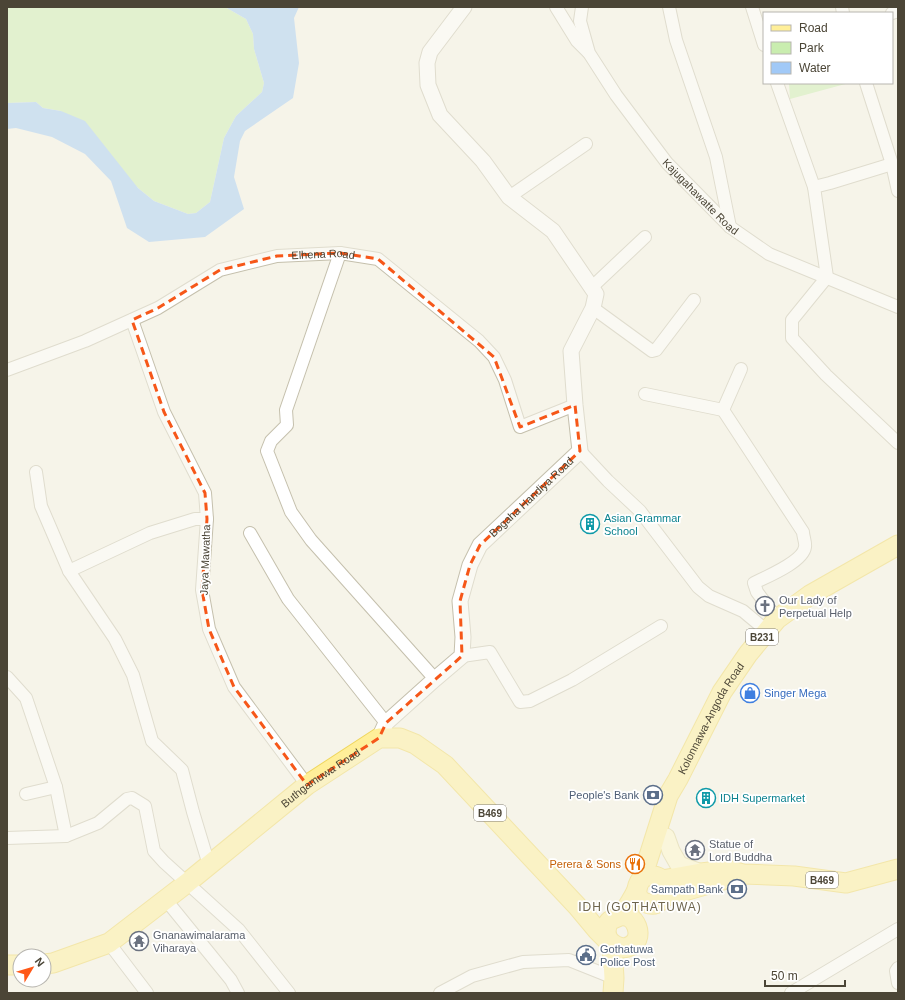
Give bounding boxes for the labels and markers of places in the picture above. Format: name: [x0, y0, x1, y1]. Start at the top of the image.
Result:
place label: Asian Grammar School: [604, 512, 681, 537]
building icon: Asian Grammar School: [579, 513, 601, 535]
place label: Our Lady of Perpetual Help: [779, 594, 852, 619]
church icon: Our Lady of Perpetual Help: [754, 595, 776, 617]
shop icon: Singer Mega: [739, 682, 761, 704]
place label: Singer Mega: [764, 687, 827, 699]
bank icon: People's Bank: [642, 784, 664, 806]
building icon: IDH Supermarket: [695, 787, 717, 809]
place label: People's Bank: [569, 789, 639, 801]
place label: IDH Supermarket: [720, 792, 805, 804]
place label: Statue of Lord Buddha: [709, 838, 773, 863]
temple icon: Statue of Lord Buddha: [684, 839, 706, 861]
restaurant icon: Perera & Sons: [624, 853, 646, 875]
place label: Perera & Sons: [549, 858, 621, 870]
bank icon: Sampath Bank: [726, 878, 748, 900]
place label: Sampath Bank: [651, 883, 723, 895]
place label: Gnanawimalarama Viharaya: [153, 929, 246, 954]
temple icon: Gnanawimalarama Viharaya: [128, 930, 150, 952]
place label: Gothatuwa Police Post: [600, 943, 655, 968]
public building icon: Gothatuwa Police Post: [575, 944, 597, 966]

